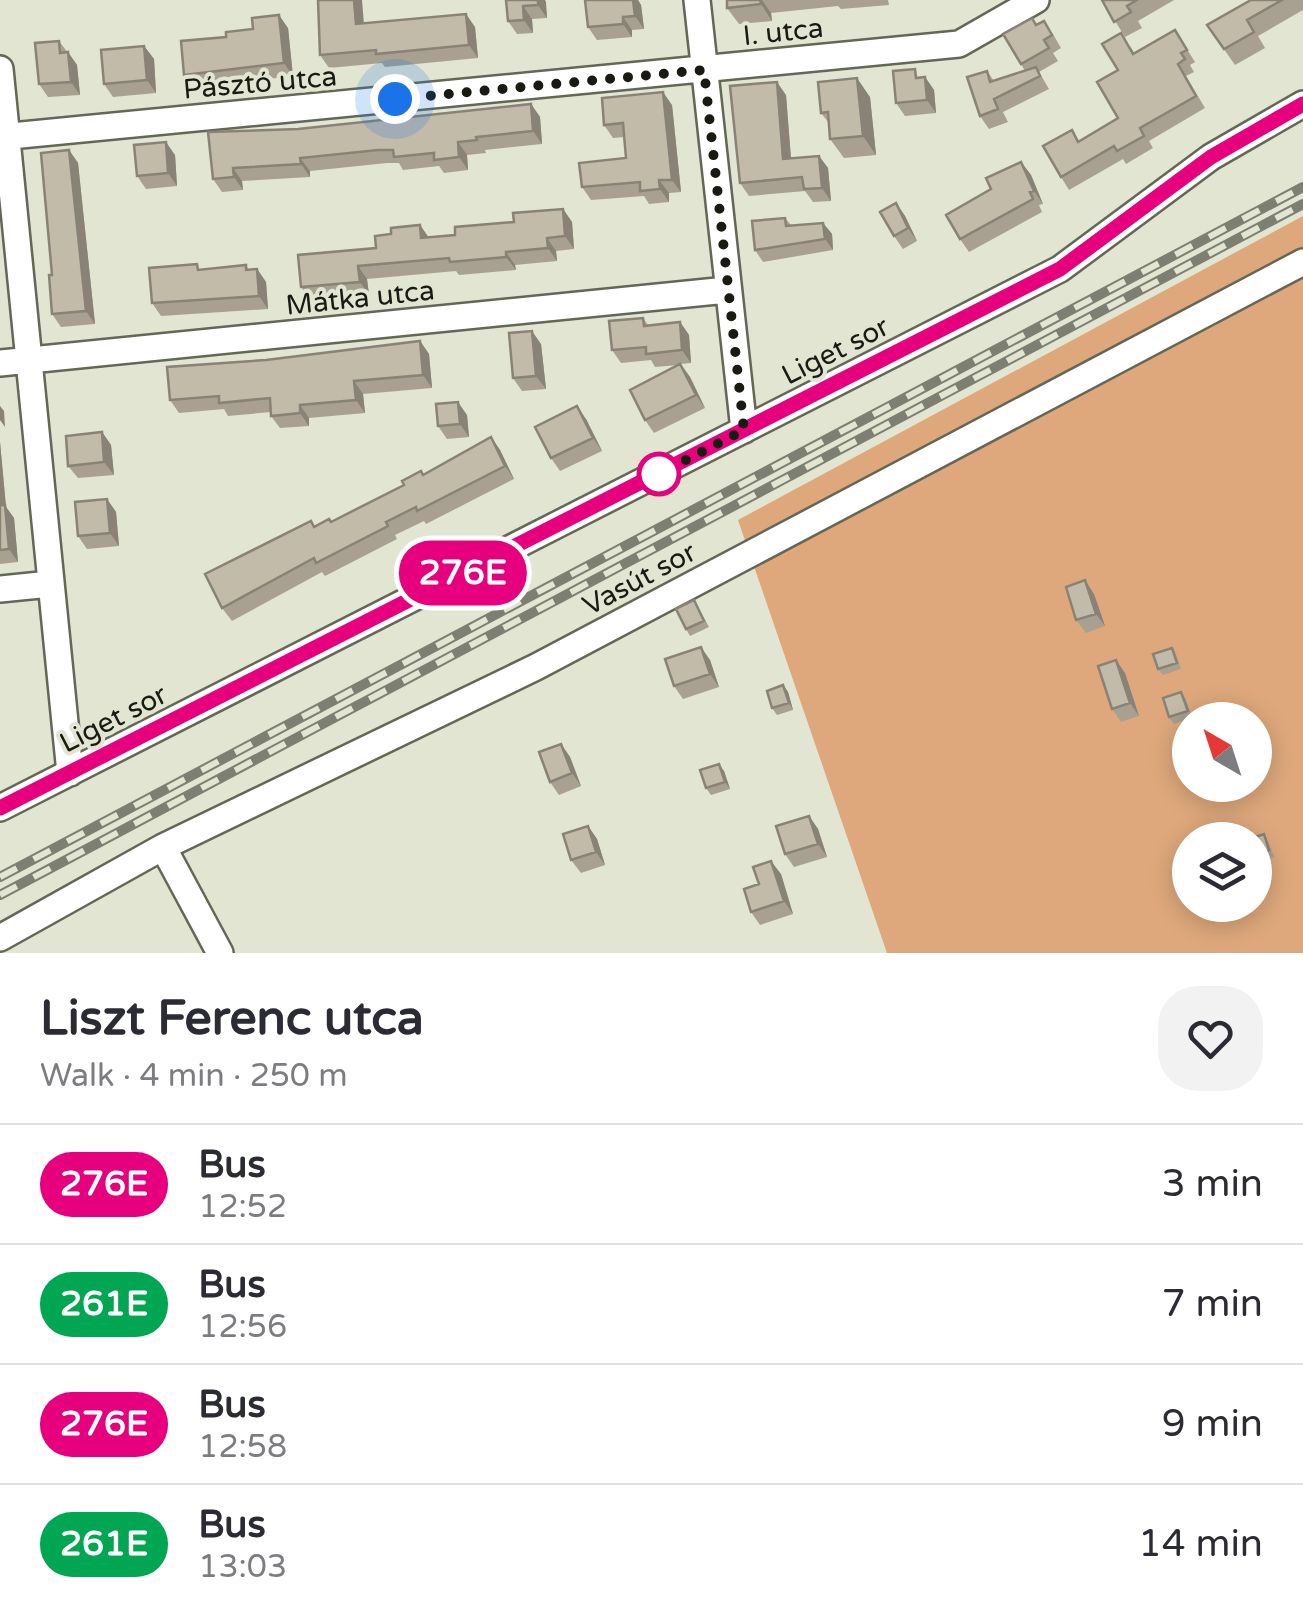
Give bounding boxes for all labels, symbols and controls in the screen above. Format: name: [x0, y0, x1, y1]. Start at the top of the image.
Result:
street label: I. utca: [741, 11, 825, 53]
street label: Pásztó utca: [182, 59, 338, 107]
your location: [370, 74, 420, 124]
street label: Mátka utca: [284, 273, 436, 323]
street label: Liget sor: [776, 309, 895, 392]
unlabelled marker: [638, 453, 680, 495]
street label: Vasút sor: [577, 535, 702, 623]
line badge: 276E: [393, 540, 533, 606]
text: 276E: [419, 552, 507, 594]
street label: Liget sor: [54, 677, 173, 760]
north arrow: [1172, 702, 1272, 802]
map controls: [1172, 702, 1272, 922]
button: layers: [1172, 822, 1272, 922]
button: heart: [1158, 986, 1263, 1091]
text: Liszt Ferenc utca: [40, 990, 424, 1048]
text: Walk · 4 min · 250 m: [40, 1057, 348, 1095]
text: Bus: [198, 1142, 266, 1188]
text: 3 min: [1162, 1161, 1263, 1207]
text: 276E: [60, 1163, 148, 1205]
text: 12:52: [198, 1188, 287, 1226]
text: Bus: [198, 1262, 266, 1308]
text: 7 min: [1162, 1281, 1263, 1327]
text: 261E: [60, 1283, 148, 1325]
text: 12:56: [198, 1308, 287, 1346]
text: Bus: [198, 1382, 266, 1428]
text: 9 min: [1162, 1401, 1263, 1447]
text: 276E: [60, 1403, 148, 1445]
text: 12:58: [198, 1428, 287, 1466]
text: Bus: [198, 1502, 266, 1548]
text: 14 min: [1138, 1521, 1263, 1567]
text: 261E: [60, 1523, 148, 1565]
text: 13:03: [198, 1548, 287, 1586]

